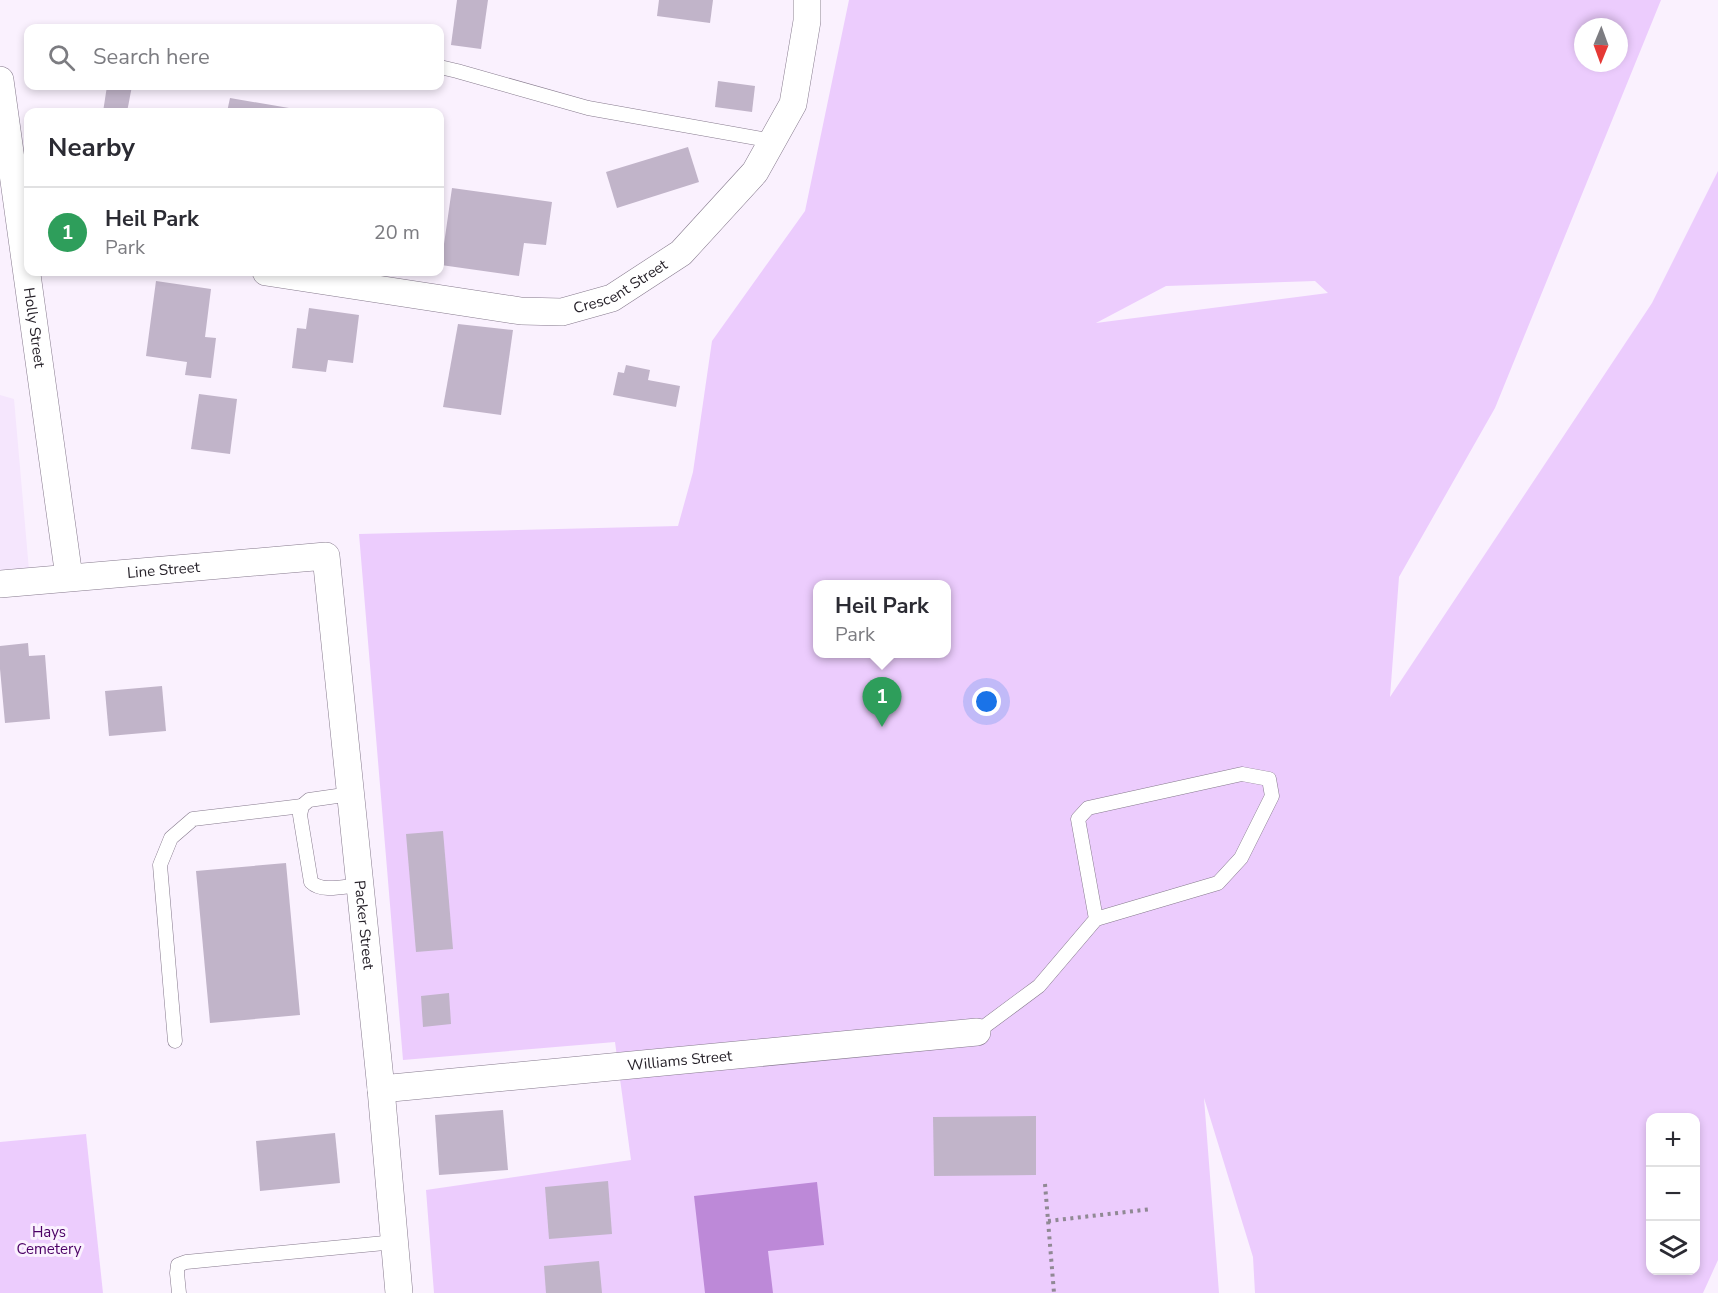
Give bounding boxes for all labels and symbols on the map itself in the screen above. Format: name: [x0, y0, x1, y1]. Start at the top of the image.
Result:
north arrow: [1574, 18, 1628, 72]
street label: Crescent Street: [571, 254, 672, 318]
street label: Holly Street: [19, 286, 50, 370]
street label: Line Street: [126, 557, 201, 583]
pin: 1: [862, 678, 902, 727]
your location: [972, 687, 1001, 716]
street label: Packer Street: [350, 879, 379, 971]
street label: Williams Street: [626, 1045, 734, 1075]
park label: Hays Cemetery: [16, 1222, 82, 1259]

